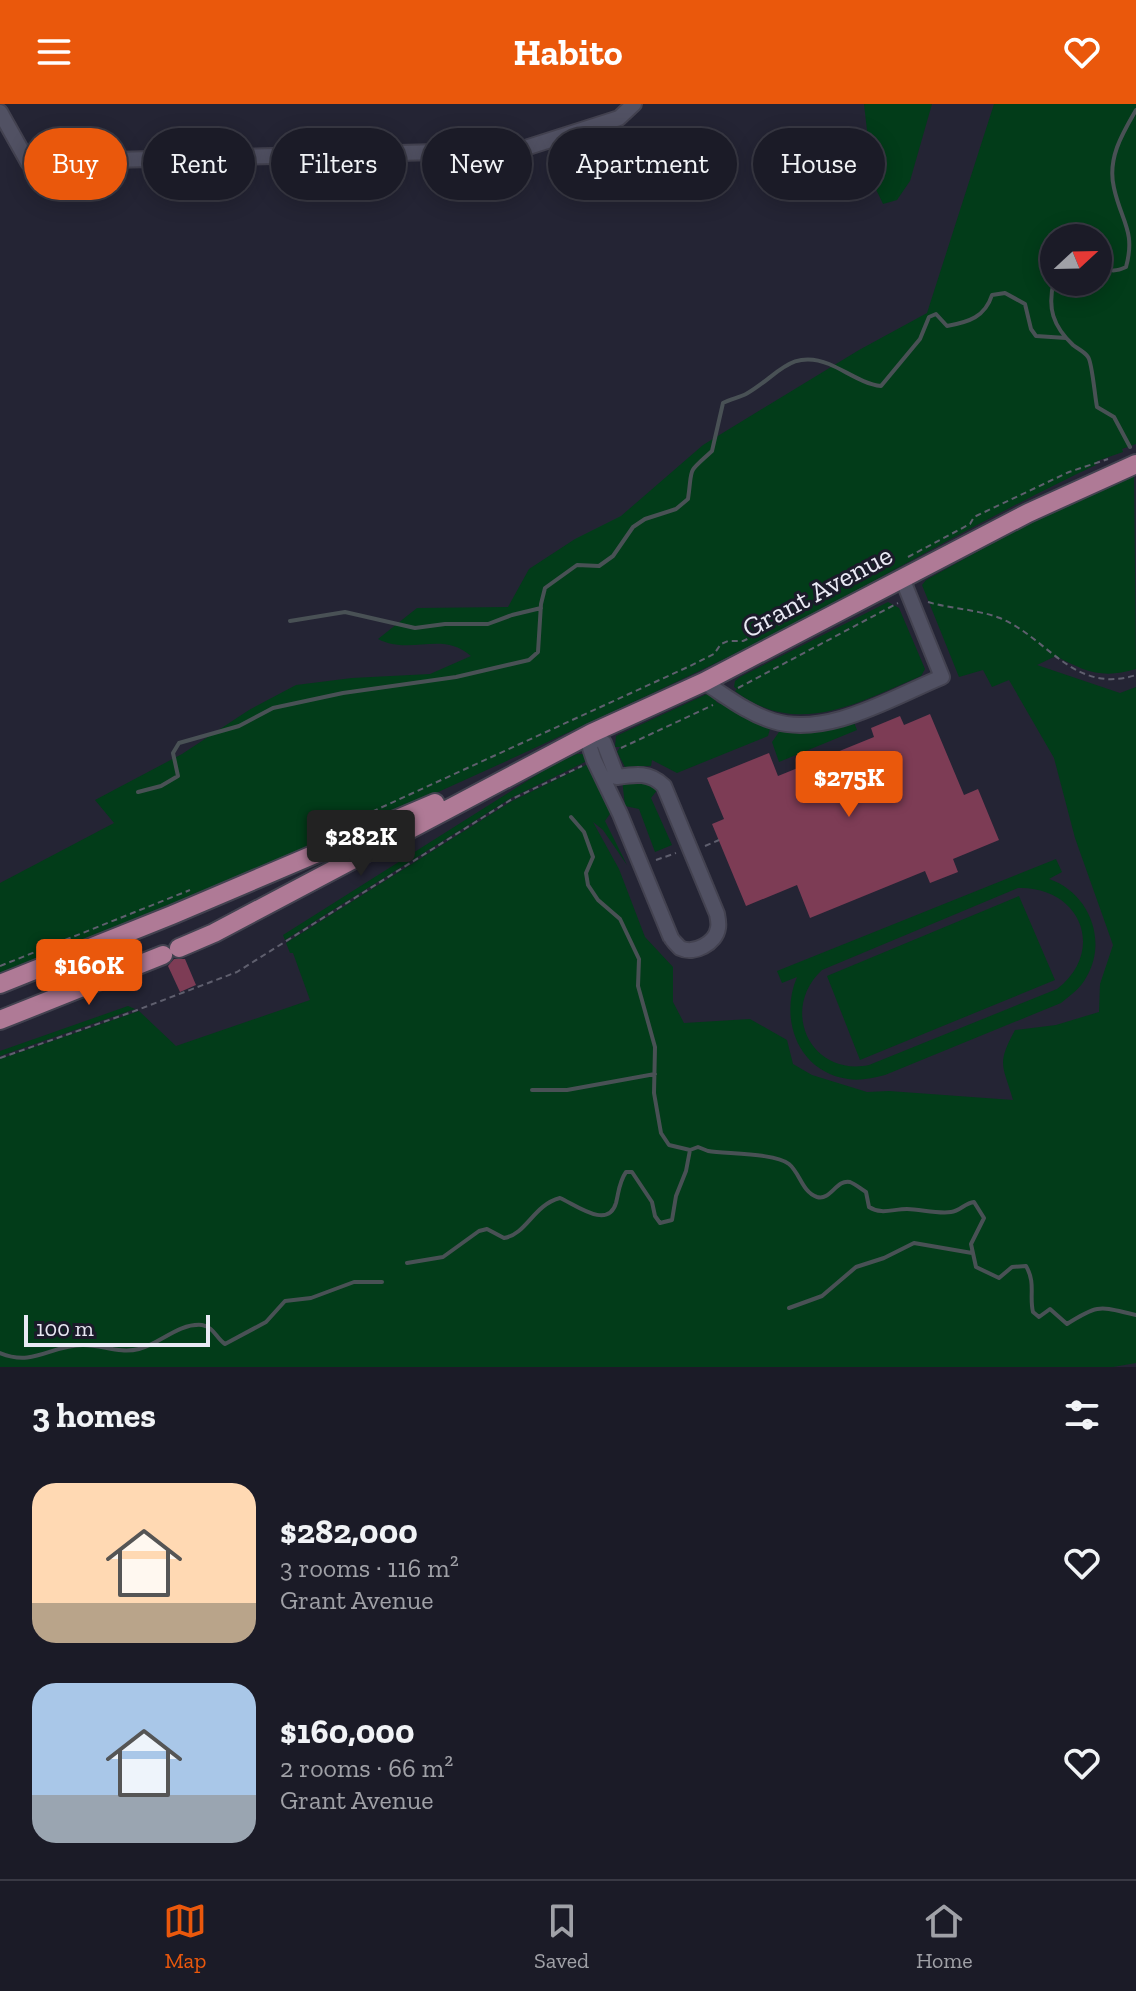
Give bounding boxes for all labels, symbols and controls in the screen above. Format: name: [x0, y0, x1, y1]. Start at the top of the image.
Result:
icon: menu: [32, 30, 76, 74]
icon: heart: [1060, 30, 1104, 74]
text: Habito: [513, 31, 623, 74]
chip: Buy: [24, 128, 127, 200]
chip: Rent: [143, 128, 255, 200]
chip: Filters: [271, 128, 406, 200]
chip: New: [422, 128, 532, 200]
chip: Apartment: [548, 128, 737, 200]
chip: House: [753, 128, 885, 200]
north arrow: [1040, 224, 1112, 296]
map controls: [1040, 224, 1112, 296]
street label: Grant Avenue: [737, 538, 898, 645]
pin: $275K: [793, 751, 905, 819]
text: $275K: [814, 761, 884, 793]
pin: $282K: [305, 810, 417, 878]
text: $282K: [325, 820, 397, 852]
pin: $160K: [33, 939, 145, 1007]
text: $160K: [54, 949, 124, 981]
scale bar: [24, 1311, 210, 1347]
text: 100 m: [36, 1315, 94, 1342]
icon: filters: [1060, 1393, 1104, 1437]
text: 3 homes: [32, 1395, 156, 1436]
text: $282,000: [280, 1511, 418, 1552]
icon: home: [96, 1515, 192, 1611]
icon: heart: [1060, 1541, 1104, 1585]
text: 3 rooms · 116 m²: [280, 1552, 459, 1584]
text: Grant Avenue: [280, 1584, 433, 1616]
text: $160,000: [280, 1711, 415, 1752]
icon: home: [96, 1715, 192, 1811]
icon: heart: [1060, 1741, 1104, 1785]
text: 2 rooms · 66 m²: [280, 1752, 453, 1784]
text: Grant Avenue: [280, 1784, 433, 1816]
tab: Map: [163, 1899, 207, 1974]
tab: Saved: [534, 1899, 589, 1974]
tab: Home: [916, 1899, 973, 1974]

